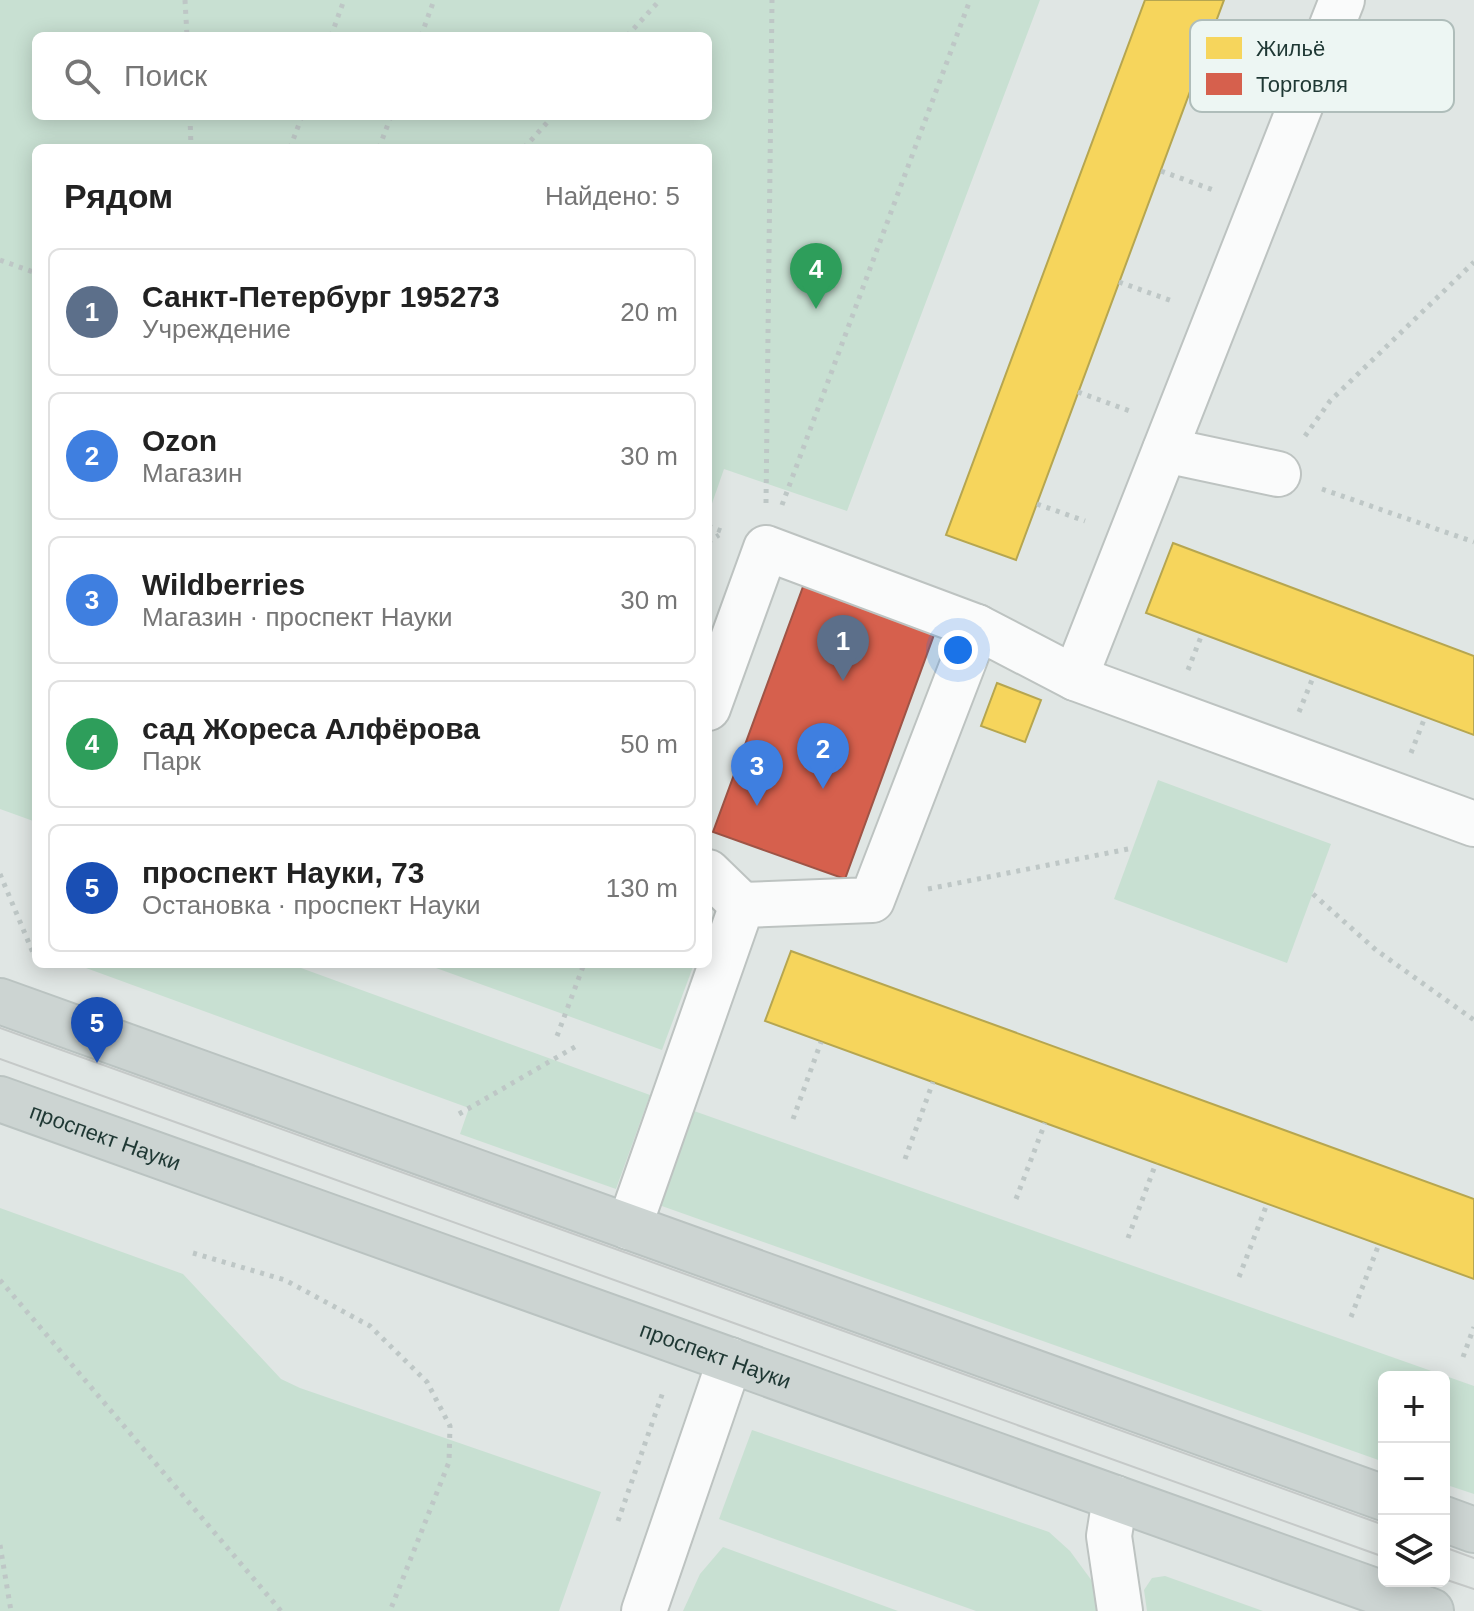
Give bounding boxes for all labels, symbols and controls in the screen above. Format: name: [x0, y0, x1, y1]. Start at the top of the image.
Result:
legend: [1190, 20, 1454, 112]
search box: [32, 32, 712, 120]
text: Жильё: [1256, 36, 1325, 61]
icon: search: [60, 54, 104, 98]
text: Поиск: [124, 59, 207, 92]
text: Торговля: [1256, 72, 1348, 97]
text: Рядом: [64, 177, 173, 215]
text: Найдено: 5: [545, 181, 680, 211]
pin: 4: [790, 243, 842, 309]
text: Санкт-Петербург 195273: [142, 280, 500, 313]
text: 1: [85, 297, 99, 327]
text: 20 m: [620, 297, 678, 327]
text: Учреждение: [142, 314, 291, 344]
text: Ozon: [142, 424, 217, 457]
text: 2: [85, 441, 99, 471]
text: 30 m: [620, 441, 678, 471]
text: Магазин: [142, 458, 242, 488]
text: Wildberries: [142, 568, 305, 601]
text: 3: [85, 585, 99, 615]
text: 30 m: [620, 585, 678, 615]
text: Магазин · проспект Науки: [142, 602, 453, 632]
pin: 1: [817, 615, 869, 681]
your location: [938, 630, 978, 670]
text: сад Жореса Алфёрова: [142, 712, 480, 745]
pin: 2: [797, 723, 849, 789]
text: 4: [85, 729, 99, 759]
text: 50 m: [620, 729, 678, 759]
pin: 3: [731, 740, 783, 806]
text: Парк: [142, 746, 201, 776]
text: проспект Науки, 73: [142, 856, 424, 889]
text: 5: [85, 873, 99, 903]
text: 130 m: [606, 873, 678, 903]
text: Остановка · проспект Науки: [142, 890, 481, 920]
pin: 5: [71, 997, 123, 1063]
street label: проспект Науки: [26, 1099, 184, 1176]
street label: проспект Науки: [637, 1317, 794, 1394]
map controls: [1378, 1371, 1450, 1587]
button: +: [1378, 1371, 1450, 1443]
button: −: [1378, 1443, 1450, 1515]
button: layers: [1378, 1515, 1450, 1587]

